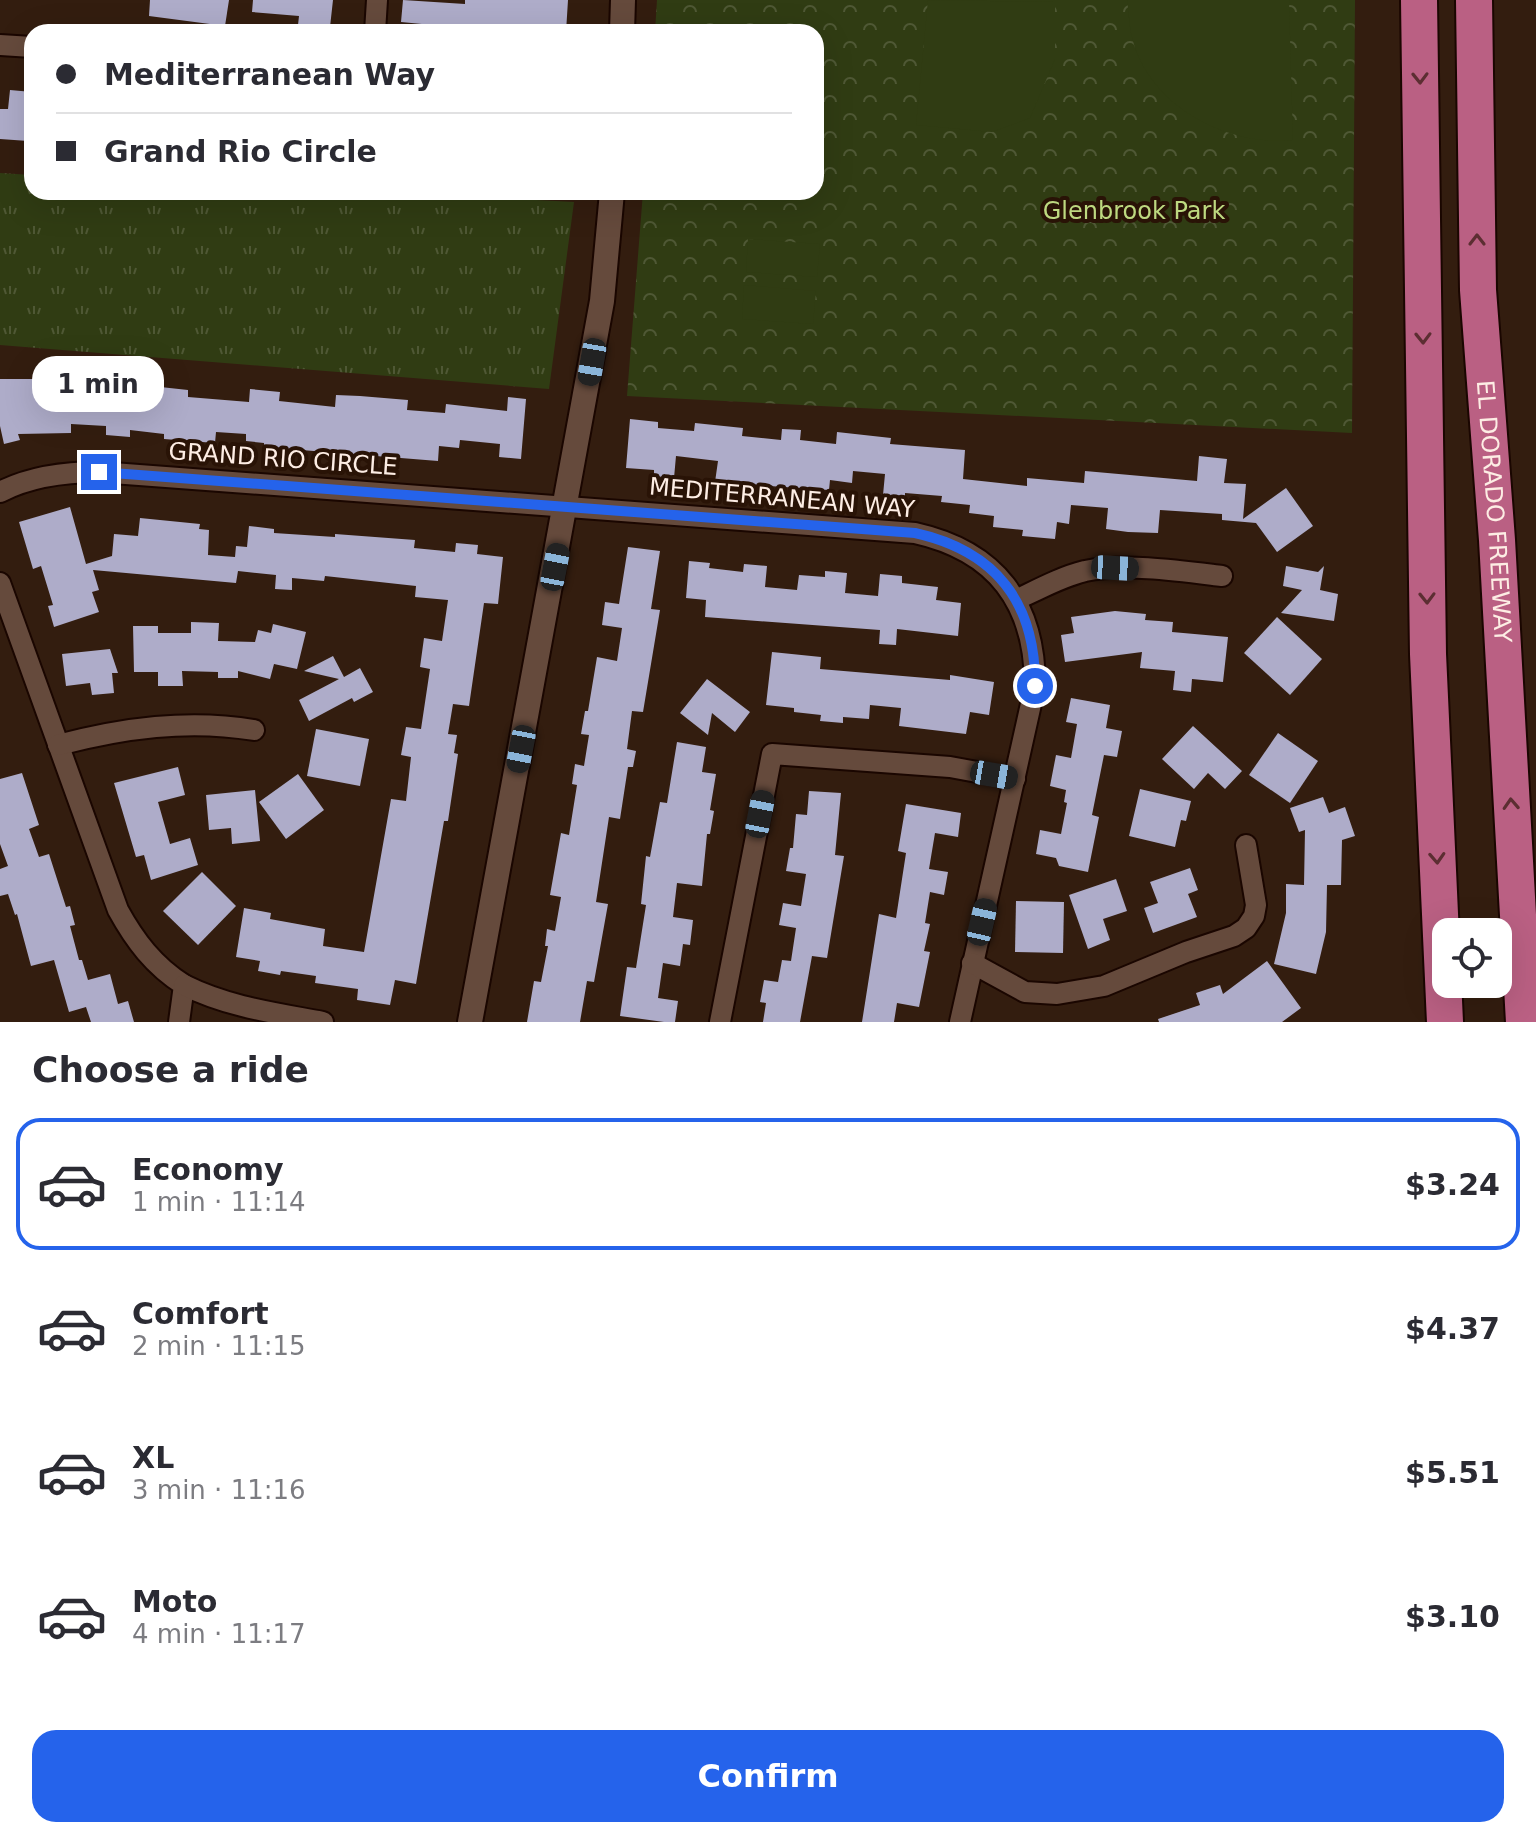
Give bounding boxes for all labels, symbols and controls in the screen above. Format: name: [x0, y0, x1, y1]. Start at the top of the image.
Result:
text: Mediterranean Way: [104, 57, 435, 92]
one-way arrow: [1411, 72, 1428, 85]
text: Grand Rio Circle: [104, 134, 377, 169]
park label: Glenbrook Park: [1043, 197, 1225, 225]
one-way arrow: [1469, 233, 1486, 246]
one-way arrow: [1415, 332, 1432, 345]
car: [576, 336, 608, 388]
callout: 1 min: [33, 356, 165, 412]
text: 1 min: [57, 369, 139, 399]
street label: EL DORADO FREEWAY: [1471, 379, 1517, 644]
street label: GRAND RIO CIRCLE: [167, 437, 399, 481]
route end: [81, 454, 117, 490]
street label: MEDITERRANEAN WAY: [648, 472, 916, 524]
car: [539, 541, 571, 593]
car: [1090, 555, 1140, 581]
one-way arrow: [1418, 592, 1436, 605]
route start: [1017, 668, 1053, 704]
car: [505, 723, 537, 775]
car: [968, 759, 1020, 791]
car: [744, 788, 776, 840]
one-way arrow: [1502, 797, 1519, 810]
one-way arrow: [1428, 852, 1445, 865]
car: [965, 896, 999, 948]
map controls: [1432, 918, 1512, 998]
button: locate: [1432, 918, 1512, 998]
text: Choose a ride: [32, 1049, 309, 1090]
icon: car: [36, 1148, 108, 1220]
text: Economy: [132, 1152, 284, 1187]
text: $3.24: [1405, 1167, 1500, 1202]
text: 1 min · 11:14: [132, 1187, 306, 1217]
icon: car: [36, 1292, 108, 1364]
text: Comfort: [132, 1296, 269, 1331]
text: $4.37: [1405, 1311, 1500, 1346]
text: 2 min · 11:15: [132, 1331, 306, 1361]
icon: car: [36, 1436, 108, 1508]
text: XL: [132, 1440, 174, 1475]
text: $5.51: [1405, 1455, 1500, 1490]
text: 3 min · 11:16: [132, 1475, 306, 1505]
icon: car: [36, 1580, 108, 1652]
text: Moto: [132, 1584, 217, 1619]
text: $3.10: [1405, 1599, 1500, 1634]
text: 4 min · 11:17: [132, 1619, 306, 1649]
button: Confirm: [32, 1730, 1504, 1822]

